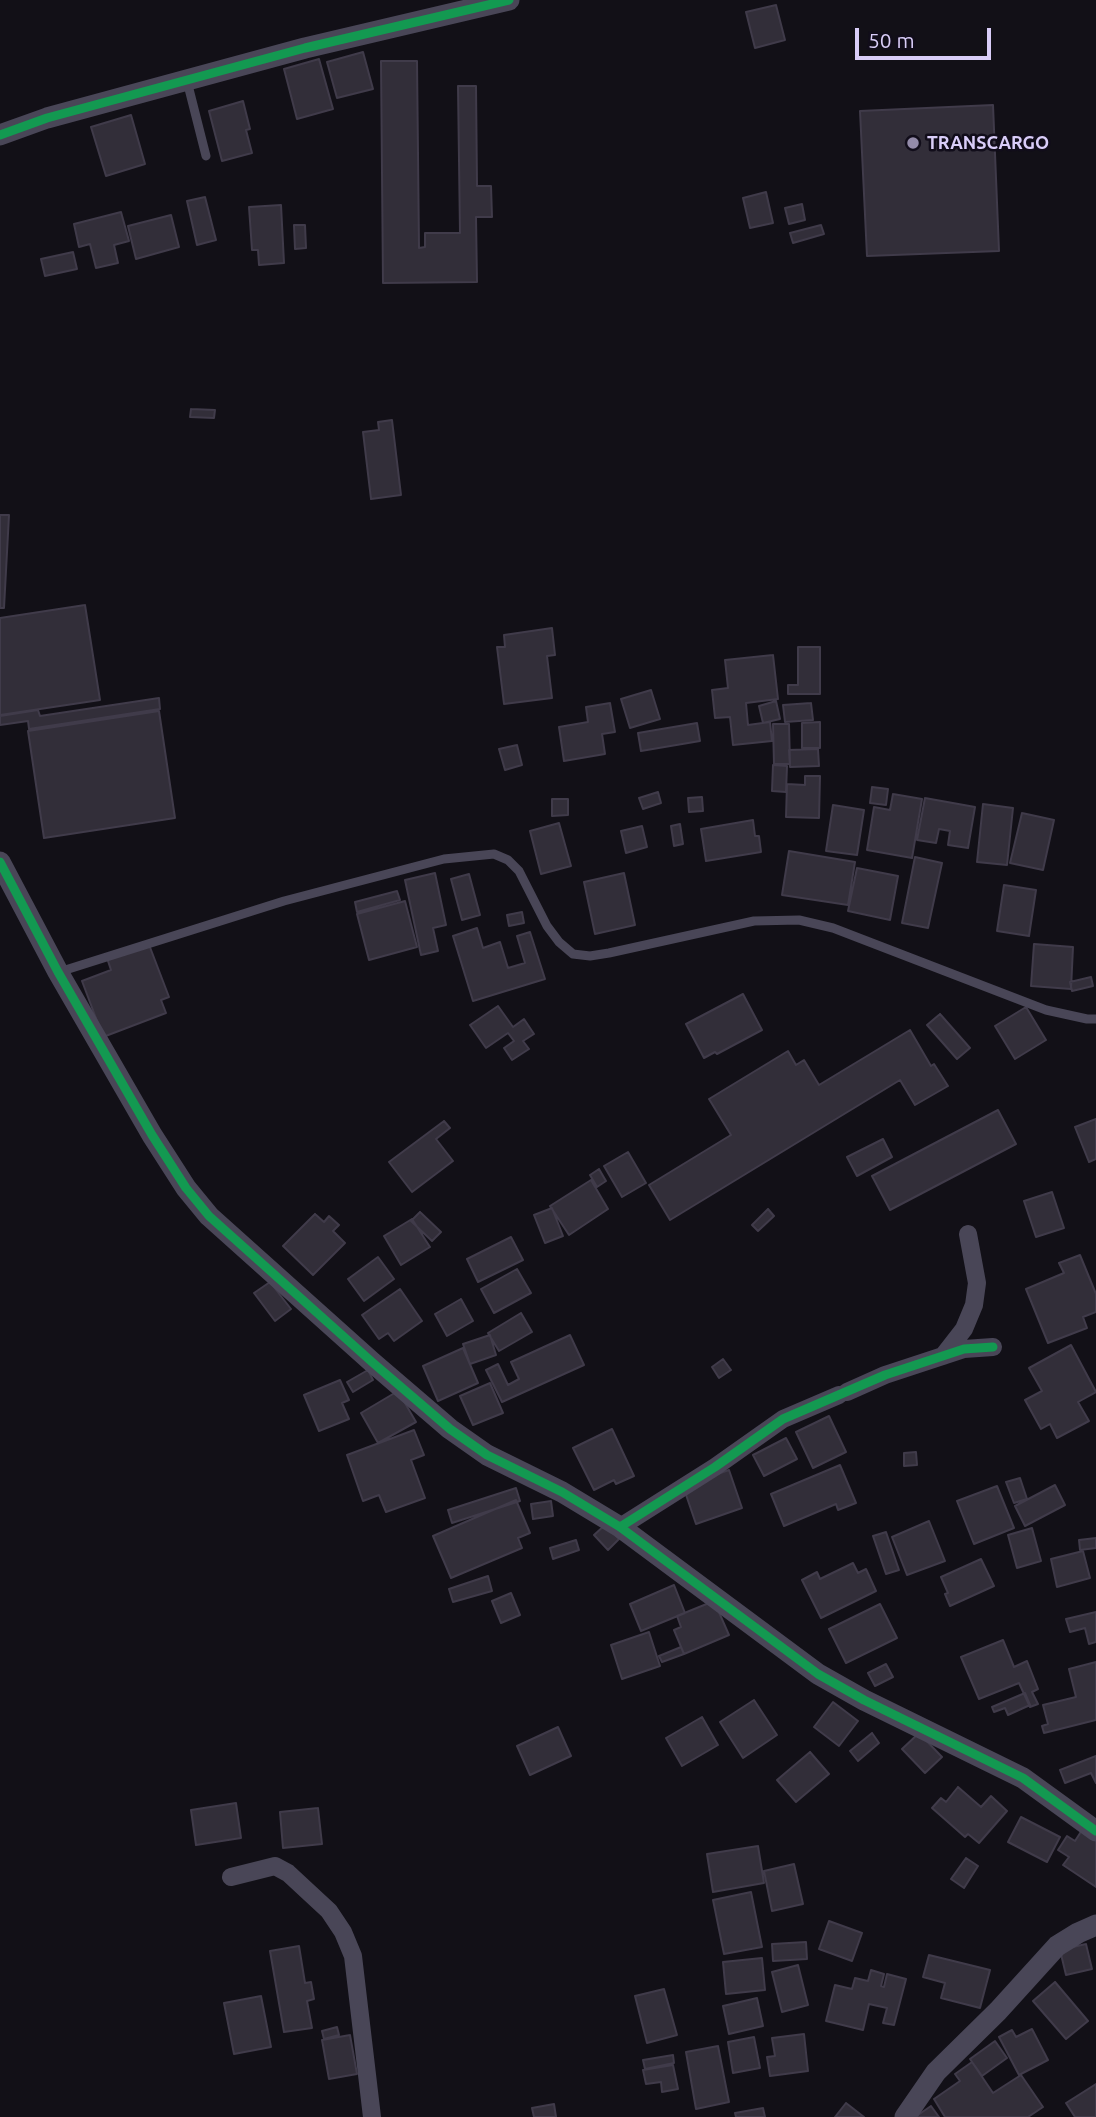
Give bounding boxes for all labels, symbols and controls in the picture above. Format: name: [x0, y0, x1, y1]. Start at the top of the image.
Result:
scale bar: [858, 14, 995, 58]
text: 50 m: [868, 28, 915, 52]
place label: TRANSCARGO: [927, 132, 1049, 154]
marker: TRANSCARGO: [905, 135, 921, 151]

